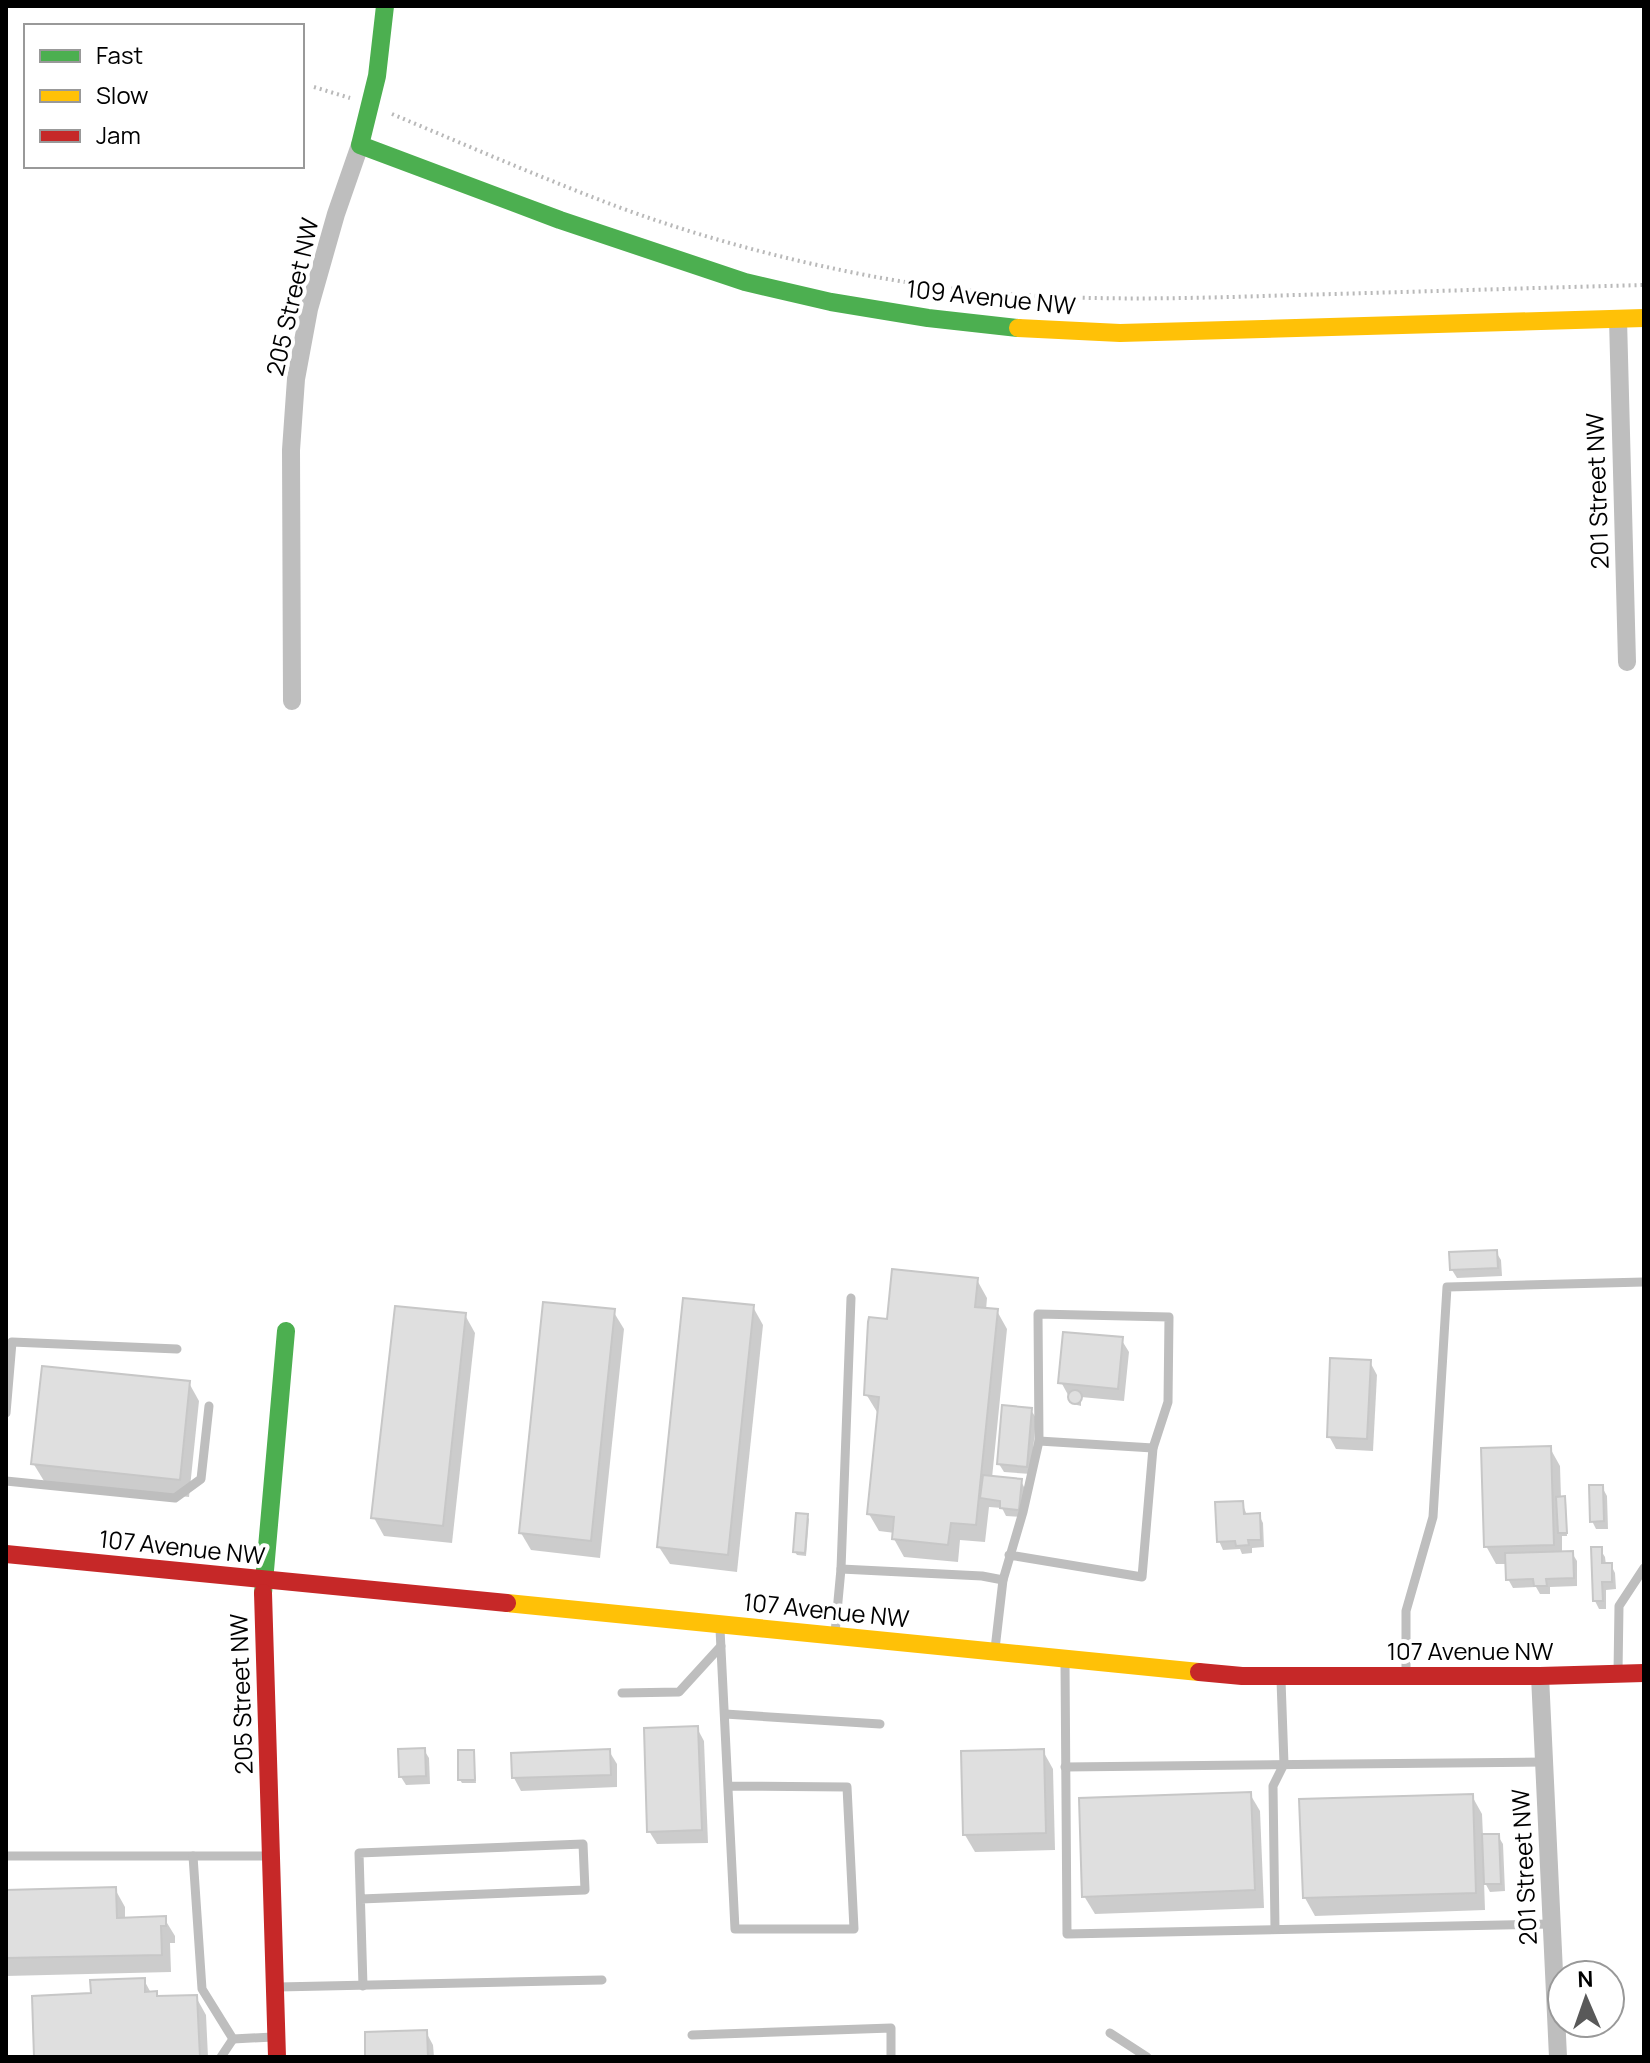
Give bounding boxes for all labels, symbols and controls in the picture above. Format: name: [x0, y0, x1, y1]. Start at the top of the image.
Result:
legend: [24, 24, 304, 168]
text: Fast: [96, 38, 143, 71]
text: Slow: [96, 78, 149, 111]
text: Jam: [96, 118, 141, 151]
street label: 205 Street NW: [257, 214, 326, 379]
street label: 109 Avenue NW: [905, 271, 1078, 322]
street label: 201 Street NW: [1577, 412, 1616, 570]
street label: 107 Avenue NW: [98, 1521, 267, 1572]
street label: 107 Avenue NW: [742, 1584, 911, 1635]
street label: 205 Street NW: [221, 1612, 260, 1775]
street label: 107 Avenue NW: [1387, 1634, 1554, 1667]
street label: 201 Street NW: [1503, 1787, 1544, 1946]
north arrow: [1546, 1959, 1626, 2039]
text: N: [1577, 1964, 1594, 1994]

